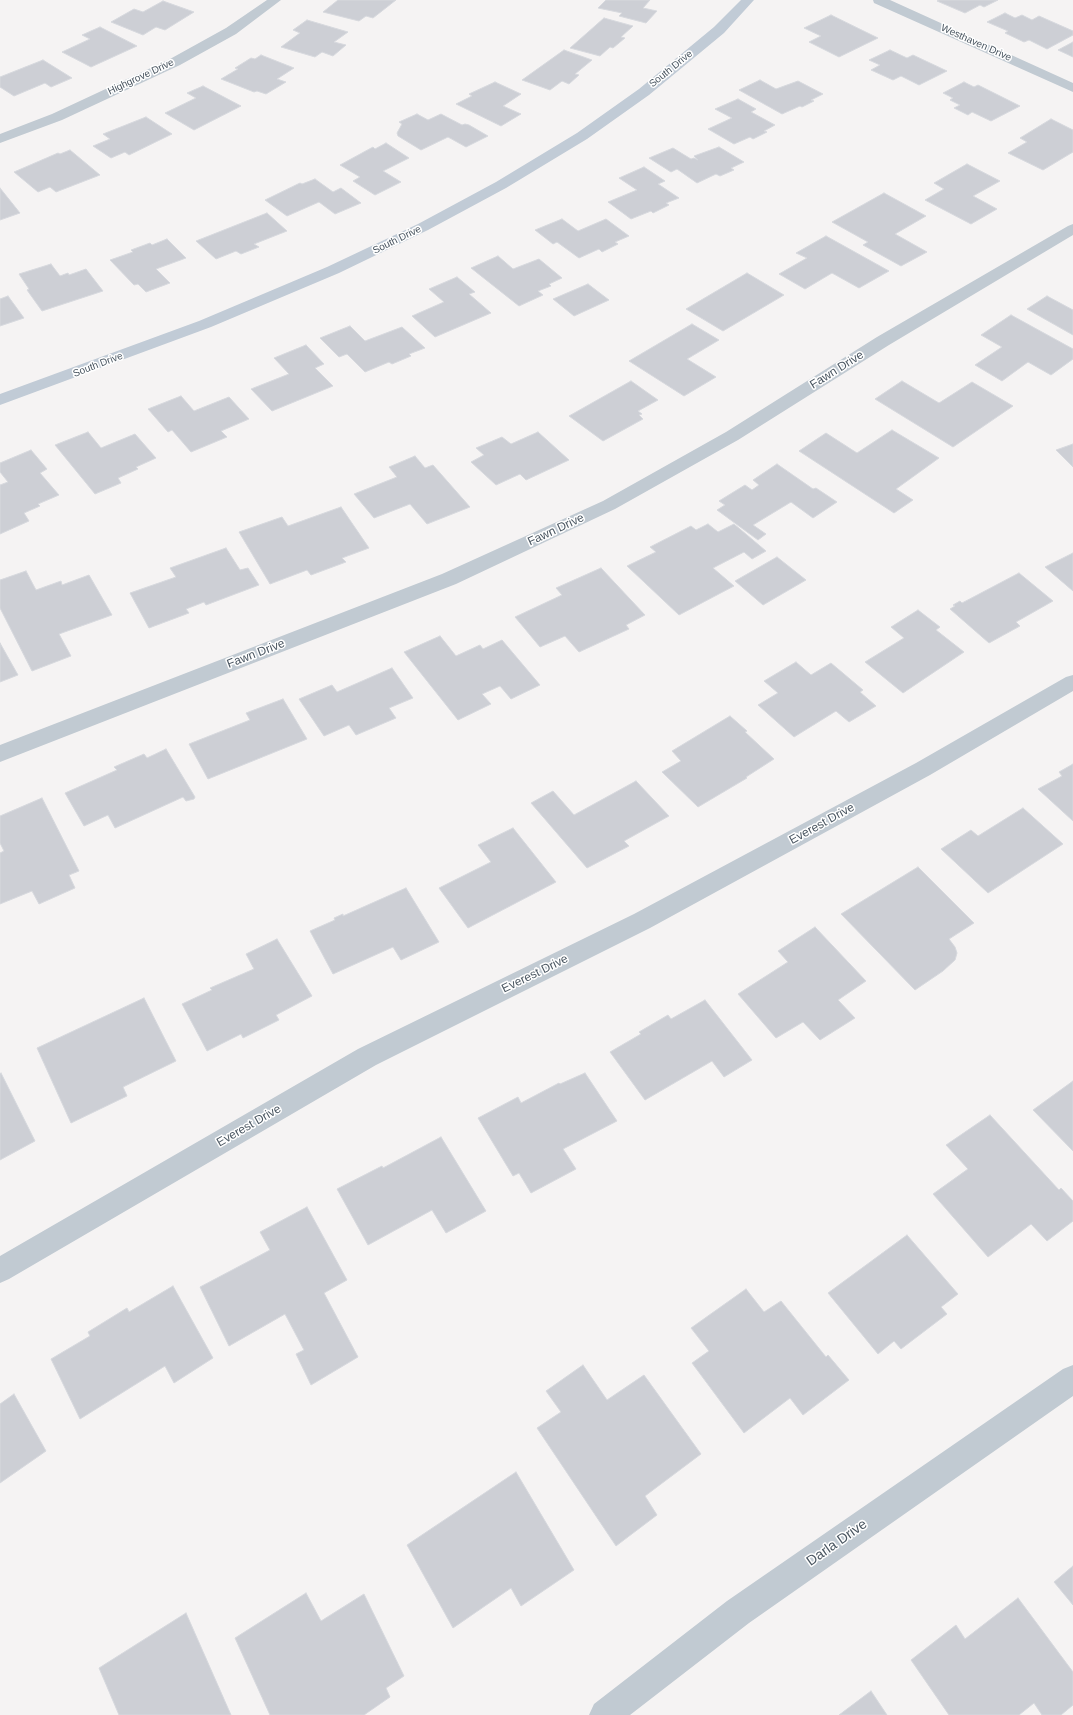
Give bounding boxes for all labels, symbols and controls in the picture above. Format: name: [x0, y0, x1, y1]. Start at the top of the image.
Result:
street label: Westhaven Drive: [939, 22, 1013, 64]
street label: South Drive: [647, 48, 695, 90]
street label: Highgrove Drive: [106, 56, 176, 98]
street label: South Drive: [371, 223, 423, 257]
street label: Fawn Drive: [807, 348, 867, 392]
street label: South Drive: [71, 350, 125, 380]
street label: Fawn Drive: [525, 511, 587, 549]
street label: Fawn Drive: [225, 636, 287, 672]
street label: Everest Drive: [787, 800, 857, 848]
street label: Everest Drive: [499, 952, 571, 996]
street label: Everest Drive: [214, 1102, 284, 1150]
street label: Darla Drive: [804, 1516, 870, 1570]

